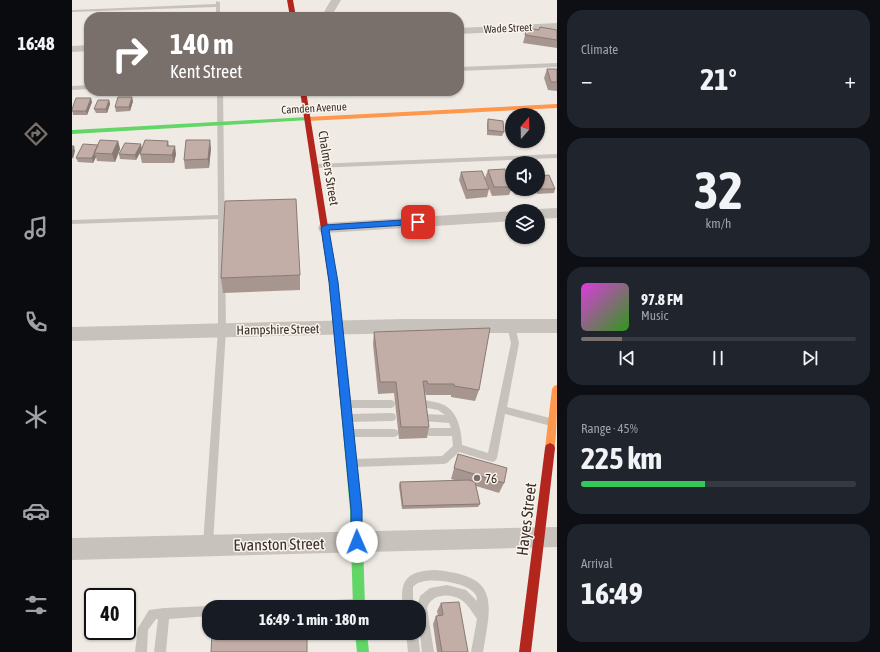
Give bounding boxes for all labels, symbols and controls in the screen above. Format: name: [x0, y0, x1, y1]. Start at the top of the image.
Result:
street label: Wade Street: [483, 21, 533, 35]
icon: right: [104, 28, 156, 80]
text: 140 m: [170, 28, 233, 60]
text: 16:48: [17, 33, 55, 54]
text: Climate: [581, 42, 618, 57]
text: Kent Street: [170, 61, 243, 82]
text: 21°: [700, 62, 737, 96]
text: −: [581, 67, 592, 93]
text: +: [845, 67, 856, 93]
street label: Camden Avenue: [281, 100, 347, 116]
north arrow: [505, 108, 545, 148]
map controls: [505, 108, 545, 244]
icon: directions: [22, 120, 50, 148]
street label: Chalmers Street: [315, 130, 342, 207]
button: sound: [505, 156, 545, 196]
text: 32: [694, 160, 743, 220]
button: layers: [505, 204, 545, 244]
pin: [401, 205, 435, 239]
icon: arrive: [407, 211, 429, 233]
icon: music: [22, 214, 50, 242]
text: km/h: [706, 216, 731, 231]
text: 97.8 FM: [641, 291, 683, 308]
icon: phone: [22, 308, 50, 336]
text: Music: [641, 308, 668, 323]
street label: Hampshire Street: [236, 321, 320, 338]
icon: previous: [616, 347, 638, 369]
icon: pause: [707, 347, 729, 369]
icon: next: [799, 347, 821, 369]
icon: climate: [22, 403, 50, 431]
text: Range · 45%: [581, 421, 638, 436]
text: 225 km: [581, 441, 662, 475]
place label: 76: [485, 471, 497, 486]
marker: 76: [472, 473, 482, 483]
street label: Hayes Street: [513, 481, 540, 557]
icon: car: [22, 497, 50, 525]
position arrow: [336, 521, 378, 563]
street label: Evanston Street: [233, 534, 325, 554]
text: Arrival: [581, 556, 613, 571]
text: 16:49: [581, 576, 643, 610]
speed limit sign: 40: [84, 588, 136, 640]
icon: filters: [22, 591, 50, 619]
text: 16:49 · 1 min · 180 m: [259, 611, 369, 628]

